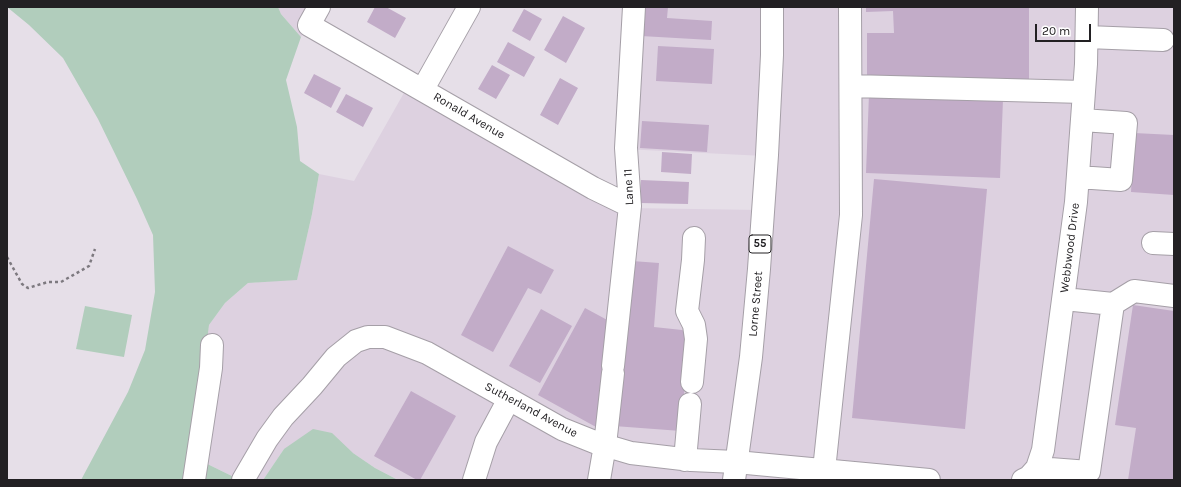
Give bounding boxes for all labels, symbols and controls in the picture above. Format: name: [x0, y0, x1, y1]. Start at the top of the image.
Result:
scale bar: [1037, 16, 1093, 42]
text: 20 m: [1042, 24, 1070, 38]
street label: Ronald Avenue: [431, 90, 507, 142]
street label: Lane 11: [621, 168, 637, 206]
street label: Webbwood Drive: [1057, 202, 1083, 294]
road number: 55: [749, 235, 771, 253]
street label: Lorne Street: [746, 271, 766, 337]
street label: Sutherland Avenue: [482, 379, 580, 441]

